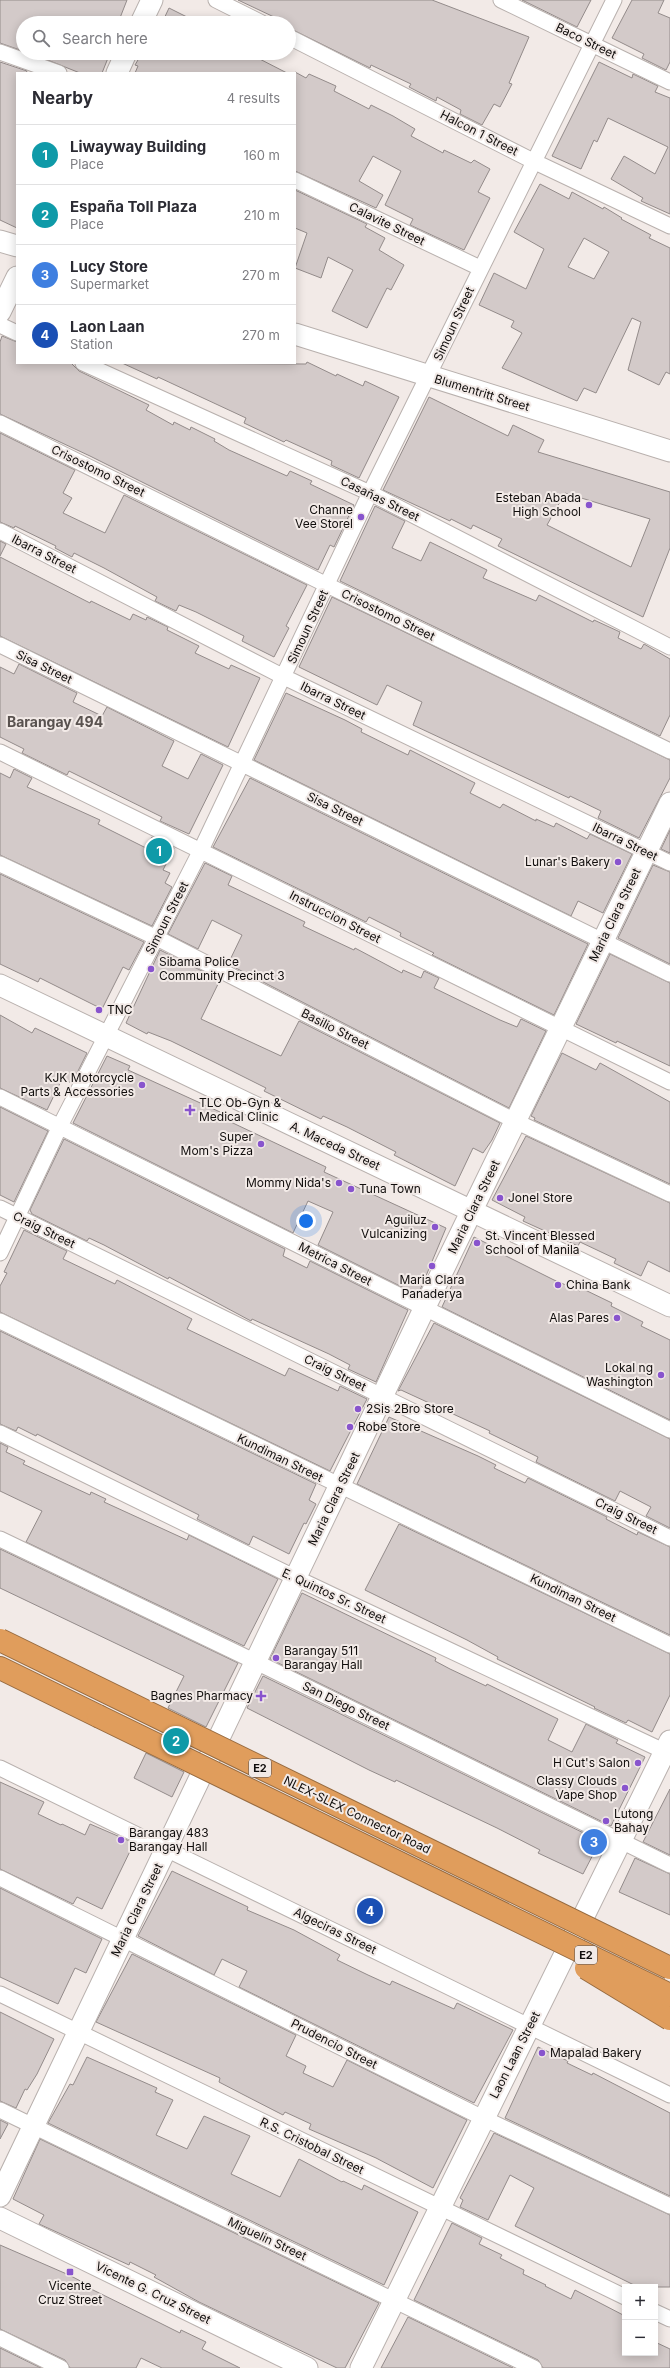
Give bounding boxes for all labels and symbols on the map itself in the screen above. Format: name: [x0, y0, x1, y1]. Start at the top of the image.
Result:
street label: Baco Street: [553, 19, 619, 62]
street label: Halcon 1 Street: [438, 107, 521, 159]
street label: Calavite Street: [347, 199, 428, 248]
street label: Simoun Street: [430, 284, 477, 363]
street label: Blumentritt Street: [433, 371, 532, 414]
street label: Crisostomo Street: [49, 441, 147, 500]
street label: Casañas Street: [338, 473, 422, 524]
place label: Esteban Abada High School: [495, 490, 581, 519]
marker: Esteban Abada High School: [584, 500, 594, 510]
place label: Channe Vee Storel: [295, 502, 353, 531]
marker: Channe Vee Storel: [356, 512, 366, 522]
street label: Ibarra Street: [9, 531, 79, 576]
street label: Crisostomo Street: [339, 585, 437, 644]
street label: Simoun Street: [284, 587, 331, 666]
street label: Sisa Street: [14, 646, 75, 687]
street label: Ibarra Street: [298, 678, 368, 723]
district label: Barangay 494: [7, 713, 103, 730]
street label: Sisa Street: [305, 788, 366, 829]
street label: Ibarra Street: [590, 819, 660, 864]
pin: 1: [146, 836, 172, 866]
place label: Lunar's Bakery: [525, 854, 610, 869]
marker: Lunar's Bakery: [613, 857, 623, 867]
street label: Maria Clara Street: [585, 866, 644, 964]
street label: Simoun Street: [142, 879, 191, 957]
street label: Instruccion Street: [287, 887, 383, 946]
place label: Sibama Police Community Precinct 3: [159, 954, 285, 983]
marker: Sibama Police Community Precinct 3: [146, 964, 156, 974]
place label: TNC: [107, 1002, 133, 1017]
marker: TNC: [94, 1005, 104, 1015]
street label: Basilio Street: [299, 1005, 372, 1052]
place label: KJK Motorcycle Parts & Accessories: [20, 1070, 134, 1099]
marker: KJK Motorcycle Parts & Accessories: [137, 1080, 147, 1090]
place label: TLC Ob-Gyn & Medical Clinic: [199, 1095, 282, 1124]
marker: TLC Ob-Gyn & Medical Clinic: [184, 1104, 196, 1116]
street label: A. Maceda Street: [288, 1118, 383, 1173]
place label: Super Mom's Pizza: [181, 1129, 253, 1158]
marker: Super Mom's Pizza: [256, 1139, 266, 1149]
street label: Maria Clara Street: [444, 1158, 503, 1256]
place label: Mommy Nida's: [246, 1175, 331, 1190]
marker: Mommy Nida's: [334, 1178, 344, 1188]
place label: Tuna Town: [359, 1181, 421, 1196]
marker: Tuna Town: [346, 1184, 356, 1194]
place label: Jonel Store: [508, 1190, 572, 1205]
marker: Jonel Store: [495, 1193, 505, 1203]
street label: Craig Street: [11, 1208, 78, 1251]
your location: [296, 1211, 316, 1231]
place label: Aguiluz Vulcanizing: [361, 1212, 427, 1241]
marker: Aguiluz Vulcanizing: [430, 1222, 440, 1232]
place label: St. Vincent Blessed School of Manila: [485, 1228, 595, 1257]
marker: St. Vincent Blessed School of Manila: [472, 1238, 482, 1248]
street label: Metrica Street: [296, 1239, 374, 1289]
marker: Maria Clara Panaderya: [427, 1261, 437, 1271]
place label: Maria Clara Panaderya: [400, 1272, 464, 1301]
place label: China Bank: [566, 1277, 631, 1292]
marker: China Bank: [553, 1280, 563, 1290]
place label: Alas Pares: [549, 1310, 609, 1325]
marker: Alas Pares: [612, 1313, 622, 1323]
street label: Craig Street: [302, 1351, 369, 1394]
place label: Lokal ng Washington: [586, 1360, 653, 1389]
marker: Lokal ng Washington: [656, 1370, 666, 1380]
place label: 2Sis 2Bro Store: [366, 1401, 454, 1416]
marker: 2Sis 2Bro Store: [353, 1404, 363, 1414]
place label: Robe Store: [358, 1419, 420, 1434]
marker: Robe Store: [345, 1422, 355, 1432]
street label: Kundiman Street: [235, 1430, 326, 1485]
street label: Maria Clara Street: [304, 1450, 363, 1548]
street label: Craig Street: [593, 1494, 660, 1537]
street label: E. Quintos Sr. Street: [280, 1565, 389, 1626]
street label: Kundiman Street: [528, 1570, 619, 1625]
place label: Barangay 511 Barangay Hall: [284, 1643, 362, 1672]
marker: Barangay 511 Barangay Hall: [271, 1653, 281, 1663]
street label: San Diego Street: [300, 1678, 392, 1733]
place label: Bagnes Pharmacy: [150, 1688, 253, 1703]
marker: Bagnes Pharmacy: [256, 1691, 266, 1701]
pin: 2: [163, 1726, 189, 1756]
place label: H Cut's Salon: [553, 1755, 630, 1770]
marker: H Cut's Salon: [633, 1758, 643, 1768]
road number: E2: [249, 1759, 271, 1777]
street label: NLEX-SLEX Connector Road: [281, 1772, 433, 1857]
place label: Classy Clouds Vape Shop: [536, 1773, 617, 1802]
marker: Classy Clouds Vape Shop: [620, 1783, 630, 1793]
place label: Lutong Bahay: [614, 1806, 653, 1835]
marker: Lutong Bahay: [601, 1816, 611, 1826]
place label: Barangay 483 Barangay Hall: [129, 1825, 209, 1854]
pin: 3: [581, 1827, 607, 1857]
marker: Barangay 483 Barangay Hall: [116, 1835, 126, 1845]
street label: Maria Clara Street: [107, 1861, 166, 1959]
pin: 4: [357, 1896, 383, 1926]
street label: Algeciras Street: [291, 1904, 379, 1957]
road number: E2: [575, 1946, 597, 1964]
street label: Laon Laan Street: [486, 2009, 543, 2101]
street label: Prudencio Street: [289, 2015, 380, 2072]
place label: Mapalad Bakery: [550, 2045, 642, 2060]
marker: Mapalad Bakery: [537, 2048, 547, 2058]
street label: R.S. Cristobal Street: [258, 2114, 367, 2177]
street label: Miguelin Street: [225, 2214, 309, 2263]
street label: Vicente G. Cruz Street: [93, 2258, 213, 2327]
marker: Vicente Cruz Street: [65, 2267, 75, 2277]
place label: Vicente Cruz Street: [38, 2278, 102, 2307]

